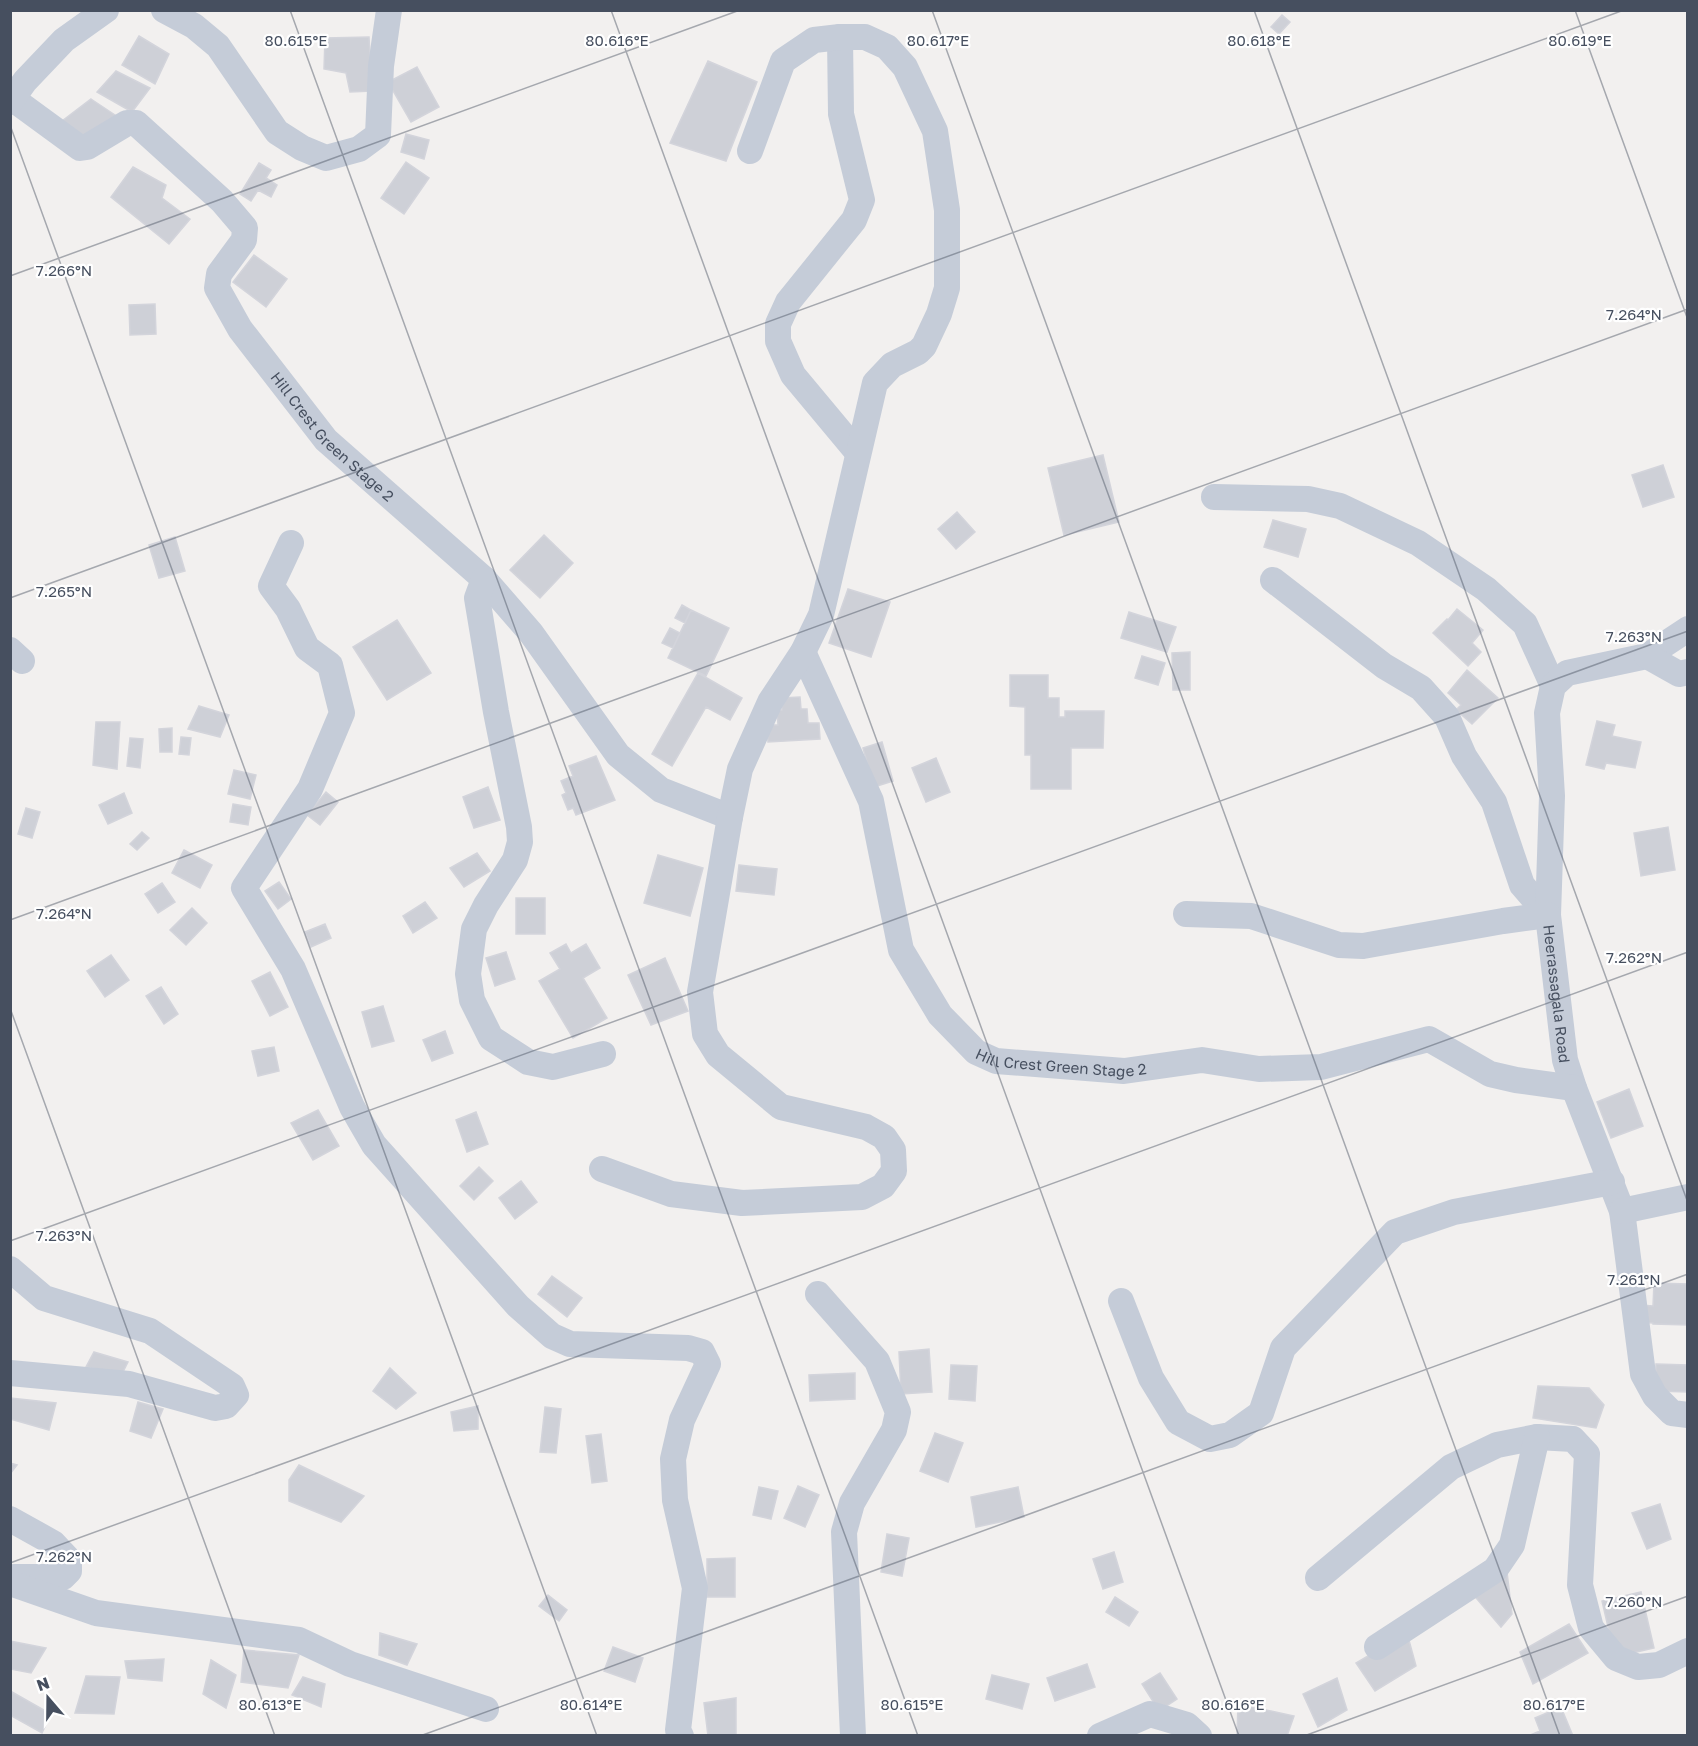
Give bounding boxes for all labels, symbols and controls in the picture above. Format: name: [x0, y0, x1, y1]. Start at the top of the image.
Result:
text: 80.615°E: [264, 31, 328, 49]
text: 80.616°E: [585, 31, 649, 49]
text: 80.617°E: [907, 31, 969, 49]
text: 80.618°E: [1227, 31, 1291, 49]
text: 80.619°E: [1548, 31, 1612, 49]
text: 7.266°N: [36, 261, 92, 279]
text: 7.264°N: [1606, 305, 1662, 323]
street label: Hill Crest Green Stage 2: [267, 368, 398, 505]
text: 7.265°N: [36, 582, 92, 600]
text: 7.263°N: [1606, 627, 1662, 645]
text: 7.264°N: [36, 904, 92, 922]
street label: Heerassagala Road: [1540, 924, 1574, 1064]
text: 7.262°N: [1606, 948, 1662, 966]
street label: Hill Crest Green Stage 2: [973, 1044, 1148, 1080]
text: 7.263°N: [36, 1226, 92, 1244]
text: 7.261°N: [1607, 1270, 1661, 1288]
text: 7.262°N: [36, 1547, 92, 1565]
text: 7.260°N: [1606, 1592, 1662, 1610]
north arrow: [18, 1668, 78, 1728]
text: N: [34, 1672, 52, 1695]
text: 80.613°E: [238, 1695, 302, 1713]
text: 80.614°E: [560, 1695, 622, 1713]
text: 80.615°E: [880, 1695, 944, 1713]
text: 80.616°E: [1201, 1695, 1265, 1713]
text: 80.617°E: [1523, 1695, 1585, 1713]

